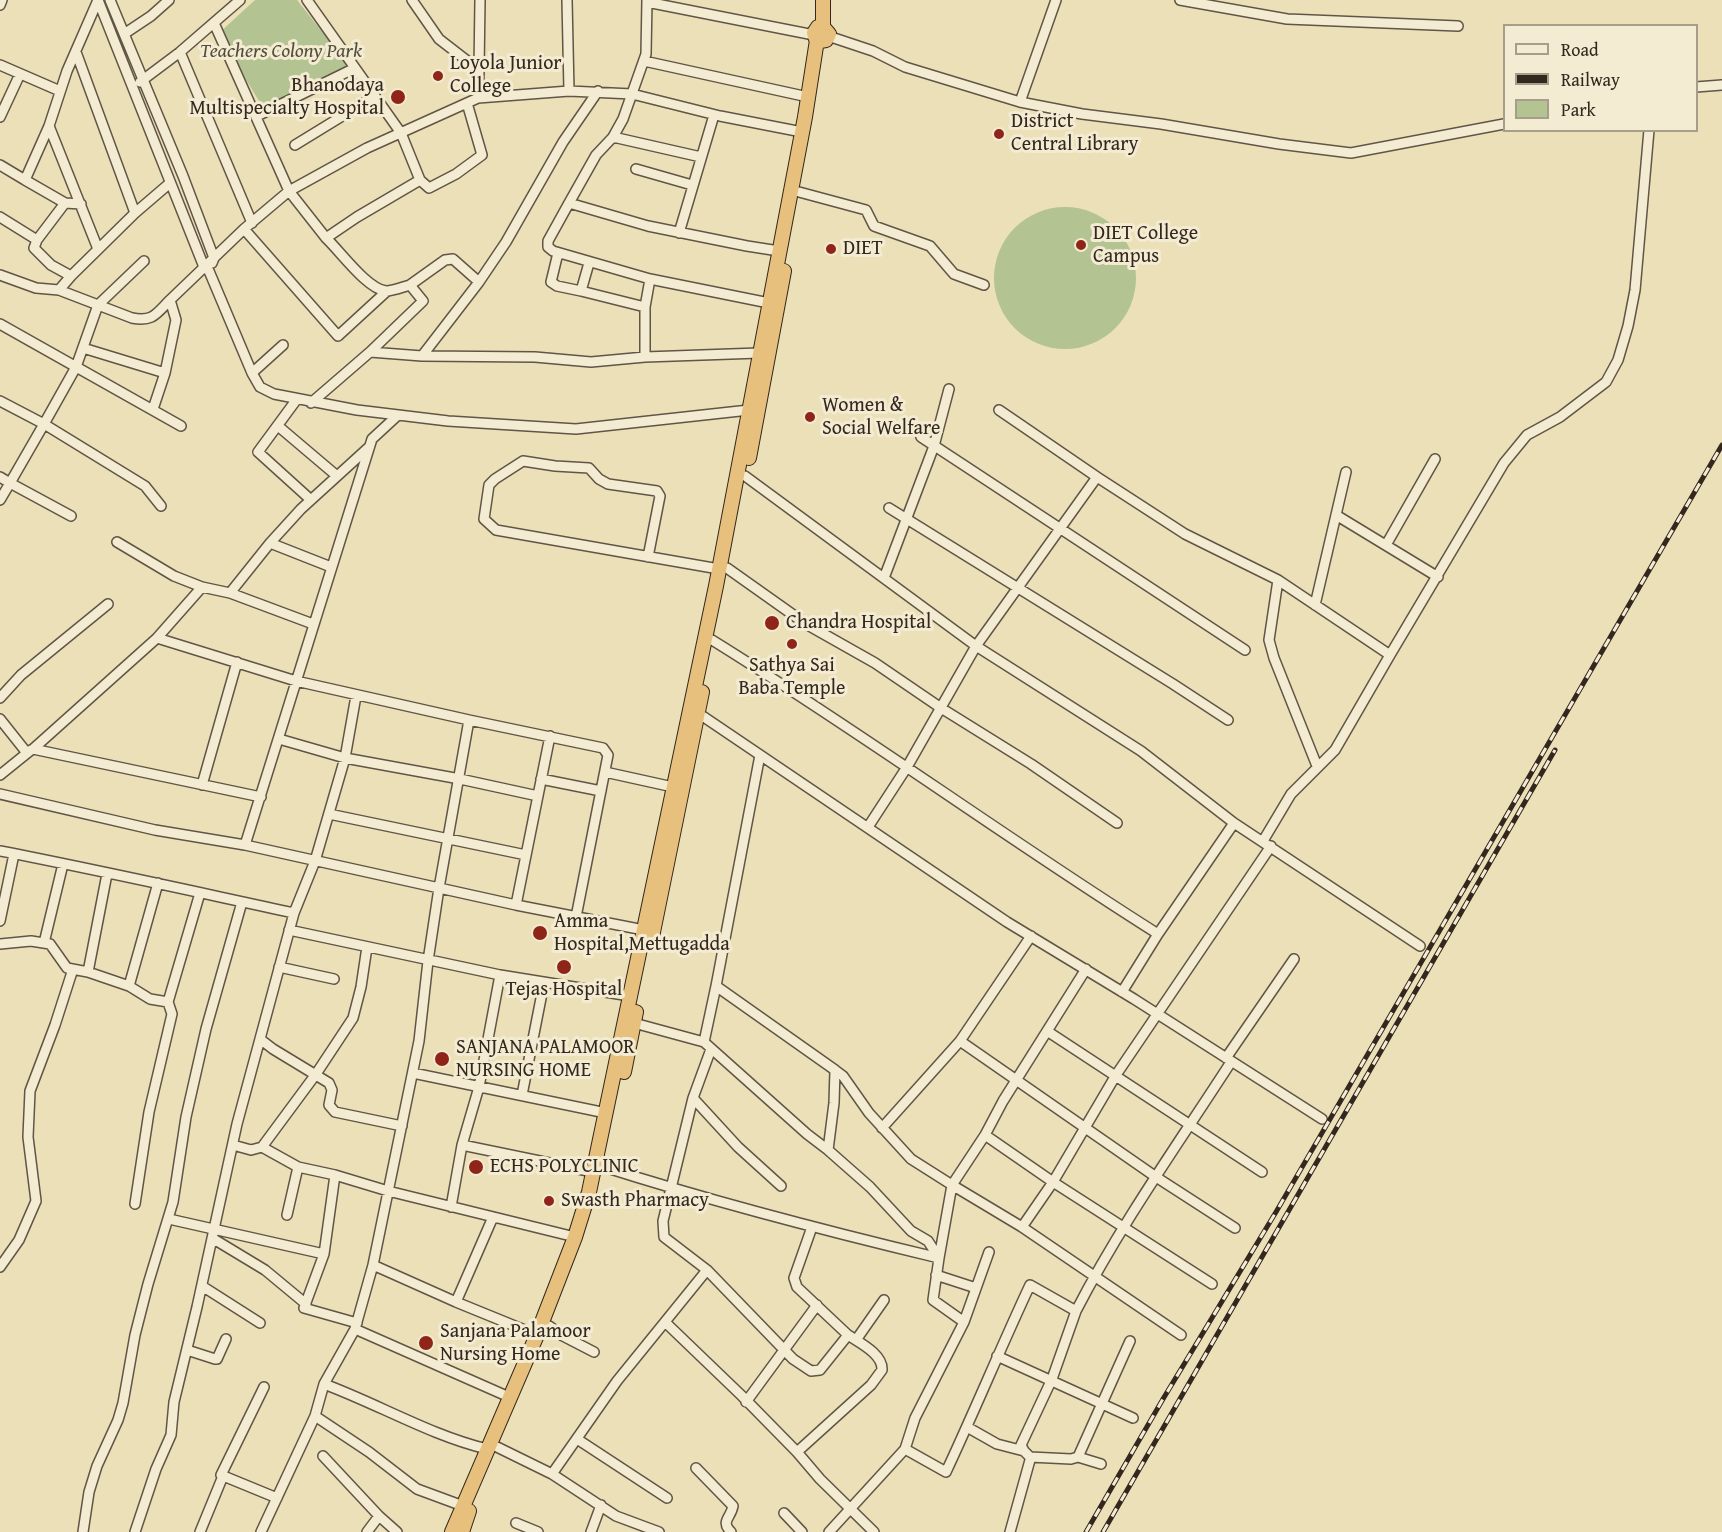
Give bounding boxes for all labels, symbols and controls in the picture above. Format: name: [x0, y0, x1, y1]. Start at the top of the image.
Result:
legend: [1503, 24, 1698, 132]
text: Road: [1561, 36, 1599, 63]
park label: Teachers Colony Park: [200, 40, 362, 64]
place label: Loyola Junior College: [450, 52, 562, 99]
text: Railway: [1561, 66, 1620, 93]
marker: Loyola Junior College: [431, 69, 445, 83]
place label: Bhanodaya Multispecialty Hospital: [189, 74, 384, 121]
marker: Bhanodaya Multispecialty Hospital: [389, 88, 407, 106]
text: Park: [1561, 96, 1596, 123]
place label: District Central Library: [1011, 110, 1138, 157]
marker: District Central Library: [992, 127, 1006, 141]
place label: DIET College Campus: [1093, 222, 1198, 269]
place label: DIET: [843, 237, 883, 261]
marker: DIET College Campus: [1074, 238, 1088, 252]
marker: DIET: [824, 242, 838, 256]
place label: Women & Social Welfare: [822, 394, 940, 441]
marker: Women & Social Welfare: [803, 410, 817, 424]
place label: Chandra Hospital: [786, 611, 931, 635]
marker: Chandra Hospital: [763, 614, 781, 632]
marker: Sathya Sai Baba Temple: [785, 637, 799, 651]
place label: Sathya Sai Baba Temple: [739, 654, 845, 701]
place label: Amma Hospital,Mettugadda: [554, 910, 730, 957]
marker: Amma Hospital,Mettugadda: [531, 924, 549, 942]
marker: Tejas Hospital: [555, 958, 573, 976]
place label: Tejas Hospital: [506, 978, 622, 1002]
place label: SANJANA PALAMOOR NURSING HOME: [456, 1036, 635, 1083]
marker: SANJANA PALAMOOR NURSING HOME: [433, 1050, 451, 1068]
place label: ECHS POLYCLINIC: [490, 1155, 639, 1179]
marker: ECHS POLYCLINIC: [467, 1158, 485, 1176]
place label: Swasth Pharmacy: [561, 1189, 709, 1213]
marker: Swasth Pharmacy: [542, 1194, 556, 1208]
place label: Sanjana Palamoor Nursing Home: [440, 1320, 591, 1367]
marker: Sanjana Palamoor Nursing Home: [417, 1334, 435, 1352]

